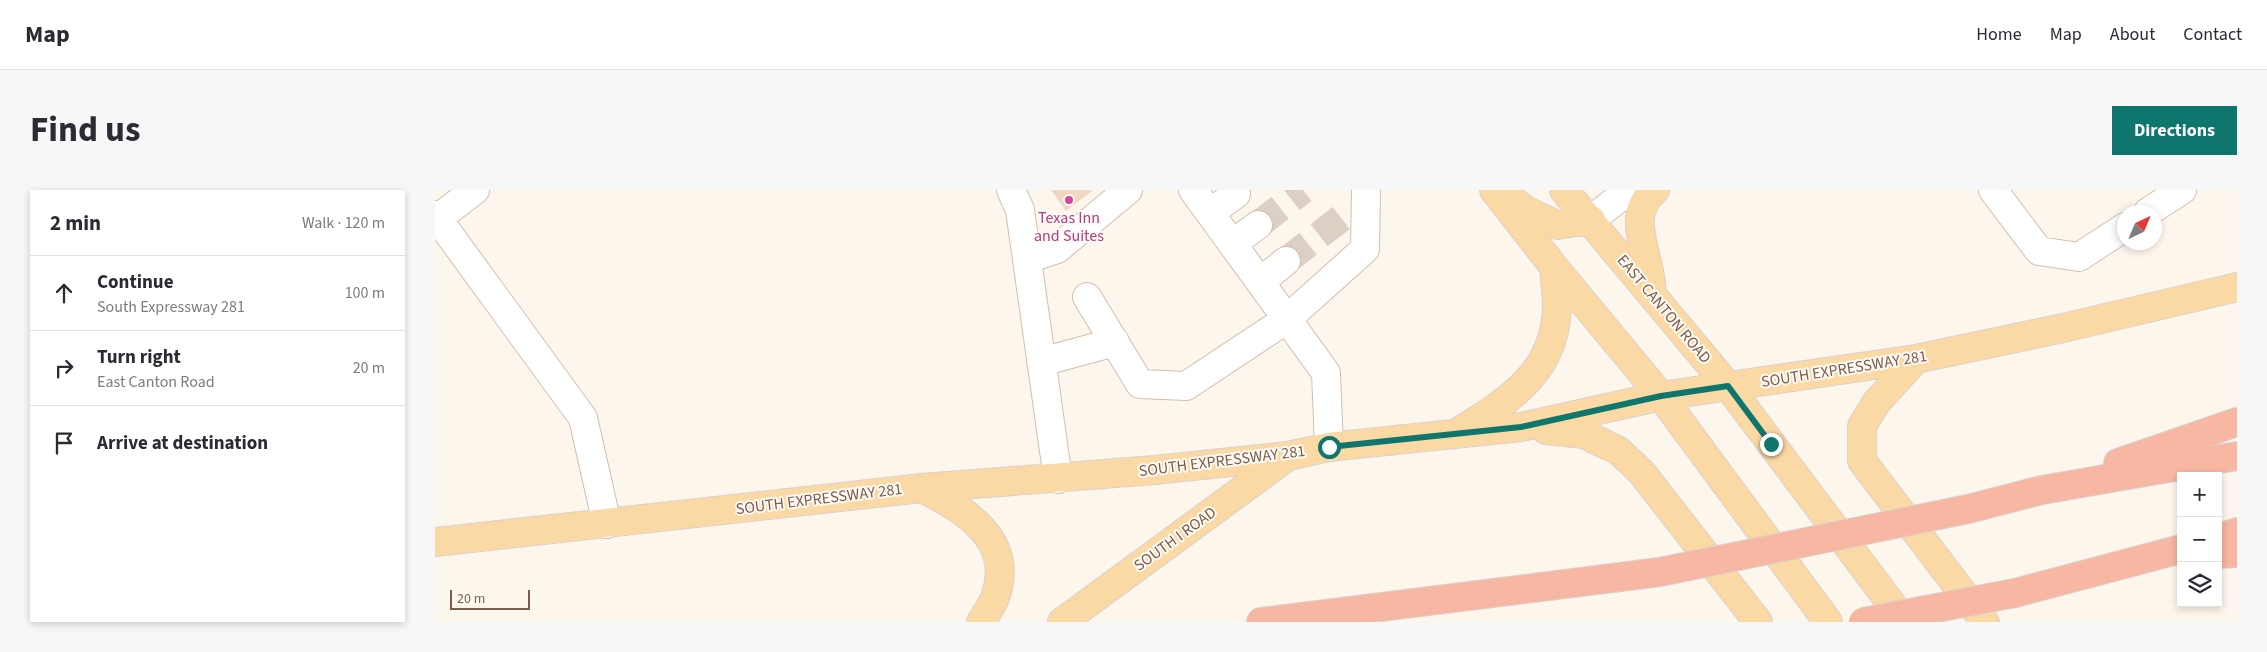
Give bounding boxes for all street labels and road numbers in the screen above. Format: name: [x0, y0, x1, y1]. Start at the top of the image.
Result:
street label: EAST CANTON ROAD: [1612, 250, 1716, 368]
street label: SOUTH EXPRESSWAY 281: [1760, 345, 1928, 393]
street label: SOUTH EXPRESSWAY 281: [1138, 440, 1307, 482]
street label: SOUTH EXPRESSWAY 281: [735, 478, 904, 520]
street label: SOUTH I ROAD: [1129, 501, 1221, 576]

